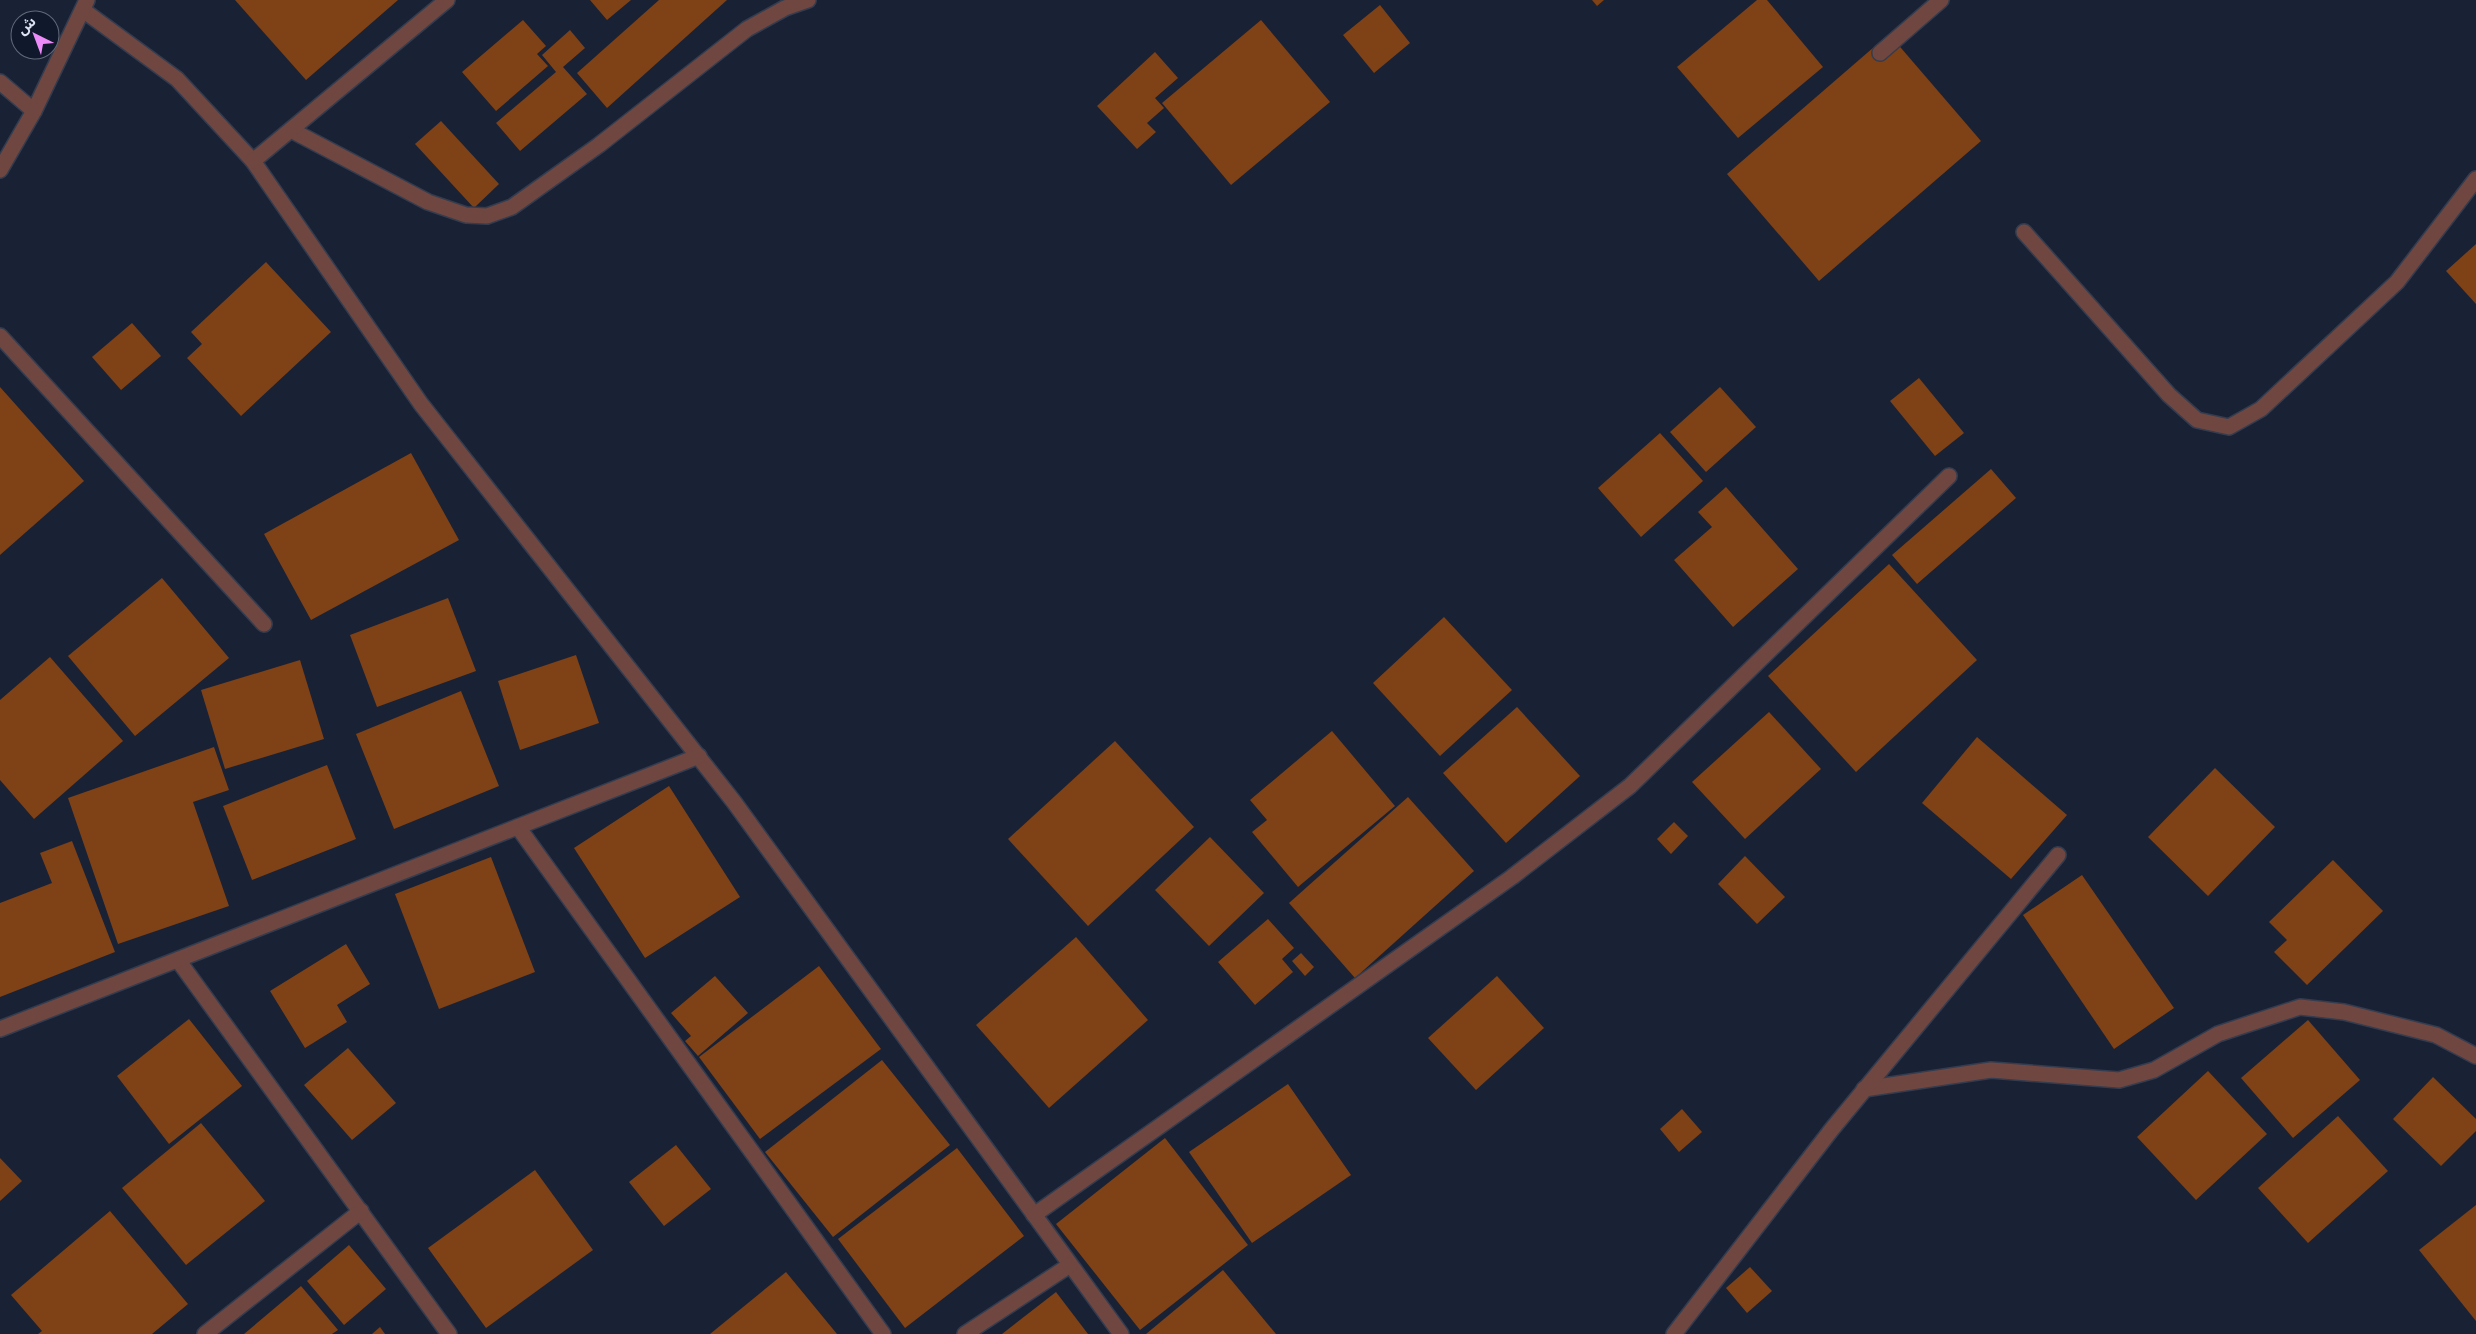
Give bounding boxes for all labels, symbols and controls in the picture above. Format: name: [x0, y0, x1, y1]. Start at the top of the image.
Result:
north arrow: [10, 10, 60, 60]
text: ش: [14, 13, 39, 38]

